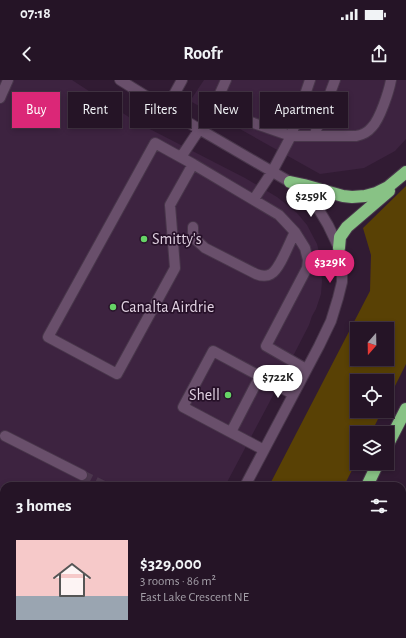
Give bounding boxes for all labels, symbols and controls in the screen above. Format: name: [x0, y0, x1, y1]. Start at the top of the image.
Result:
text: 07:18: [20, 6, 51, 21]
icon: back: [16, 43, 38, 65]
icon: share: [368, 43, 390, 65]
text: Roofr: [183, 45, 223, 63]
chip: Buy: [12, 92, 60, 128]
chip: Rent: [68, 92, 122, 128]
chip: Filters: [130, 92, 191, 128]
chip: New: [199, 92, 252, 128]
chip: Apartment: [260, 92, 348, 128]
pin: $259K: [283, 184, 339, 218]
text: $259K: [295, 190, 327, 203]
place label: Smitty's: [152, 231, 202, 248]
marker: Smitty's: [139, 234, 149, 244]
pin: $329K: [302, 250, 358, 284]
text: $329K: [314, 256, 346, 269]
place label: Canalta Airdrie: [121, 299, 214, 315]
marker: Canalta Airdrie: [108, 302, 118, 312]
north arrow: [350, 322, 394, 366]
map controls: [350, 322, 394, 470]
pin: $722K: [250, 365, 306, 399]
text: $722K: [262, 371, 294, 384]
button: locate: [350, 374, 394, 418]
place label: Shell: [189, 387, 220, 403]
marker: Shell: [223, 390, 233, 400]
button: layers: [350, 426, 394, 470]
icon: filters: [368, 495, 390, 517]
text: 3 homes: [16, 497, 72, 514]
text: $329,000: [140, 555, 202, 572]
icon: home: [48, 556, 96, 604]
text: 3 rooms · 86 m²: [140, 575, 216, 588]
text: East Lake Crescent NE: [140, 591, 249, 604]

